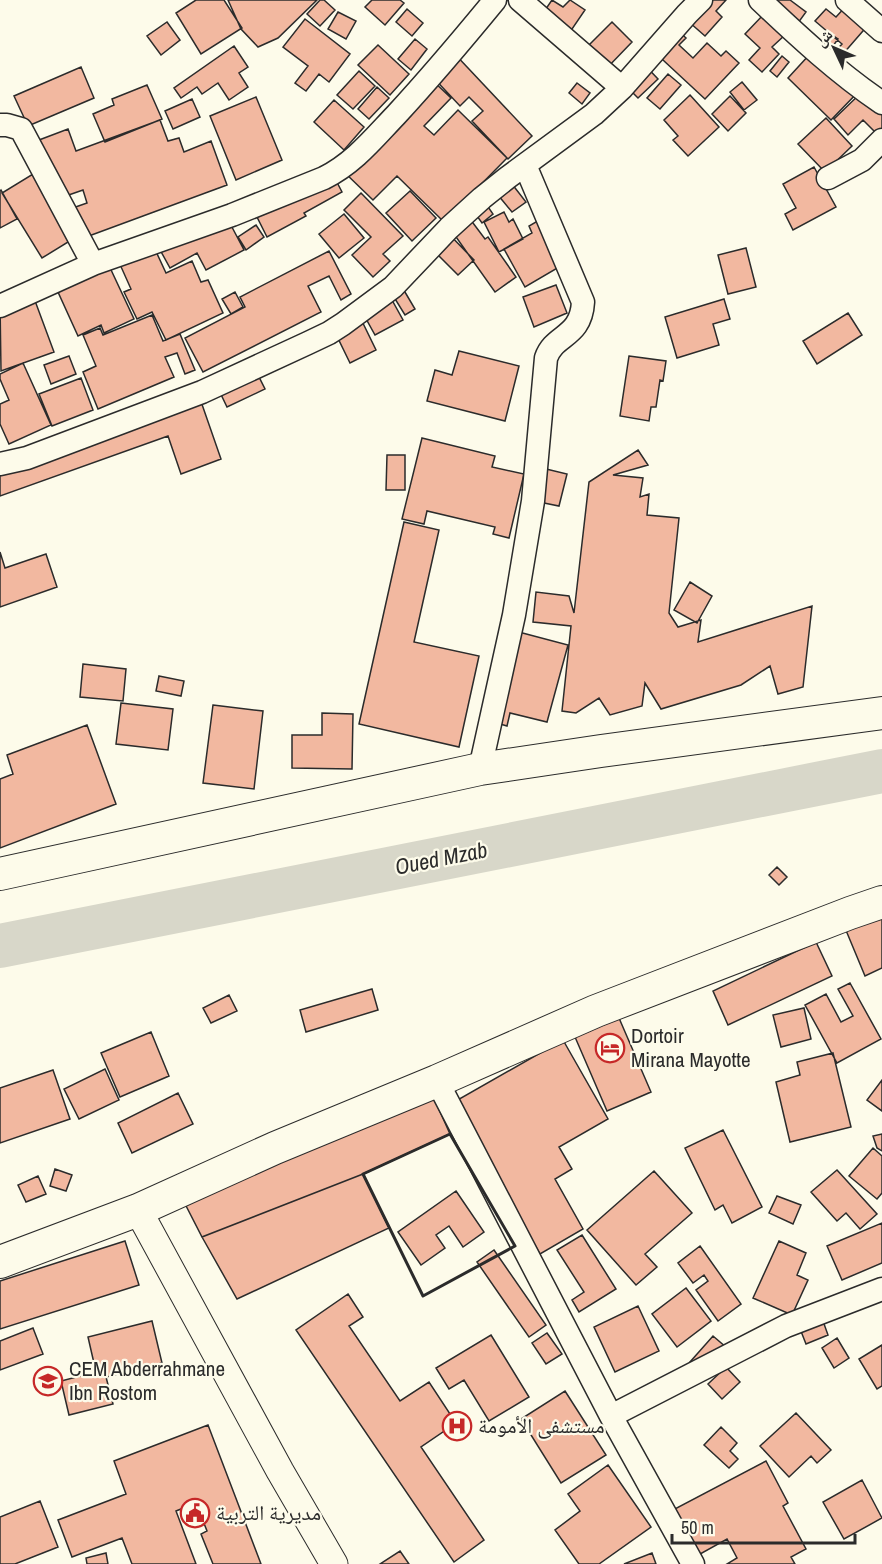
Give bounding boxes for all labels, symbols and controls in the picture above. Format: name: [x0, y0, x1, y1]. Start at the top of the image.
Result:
north arrow: [804, 18, 864, 78]
text: ش: [809, 24, 837, 51]
water label: Oued Mzab: [392, 834, 490, 882]
place label: Dortoir Mirana Mayotte: [631, 1021, 751, 1074]
hotel icon: Dortoir Mirana Mayotte: [594, 1032, 626, 1064]
place label: CEM Abderrahmane Ibn Rostom: [69, 1354, 225, 1407]
school or university icon: CEM Abderrahmane Ibn Rostom: [32, 1365, 64, 1397]
hospital icon: مستشفى الأمومة: [441, 1410, 473, 1442]
place label: مستشفى الأمومة: [478, 1411, 605, 1440]
public building icon: مديرية التربية: [179, 1497, 211, 1529]
place label: مديرية التربية: [216, 1498, 321, 1527]
scale bar: [672, 1507, 855, 1545]
text: 50 m: [681, 1515, 714, 1540]

